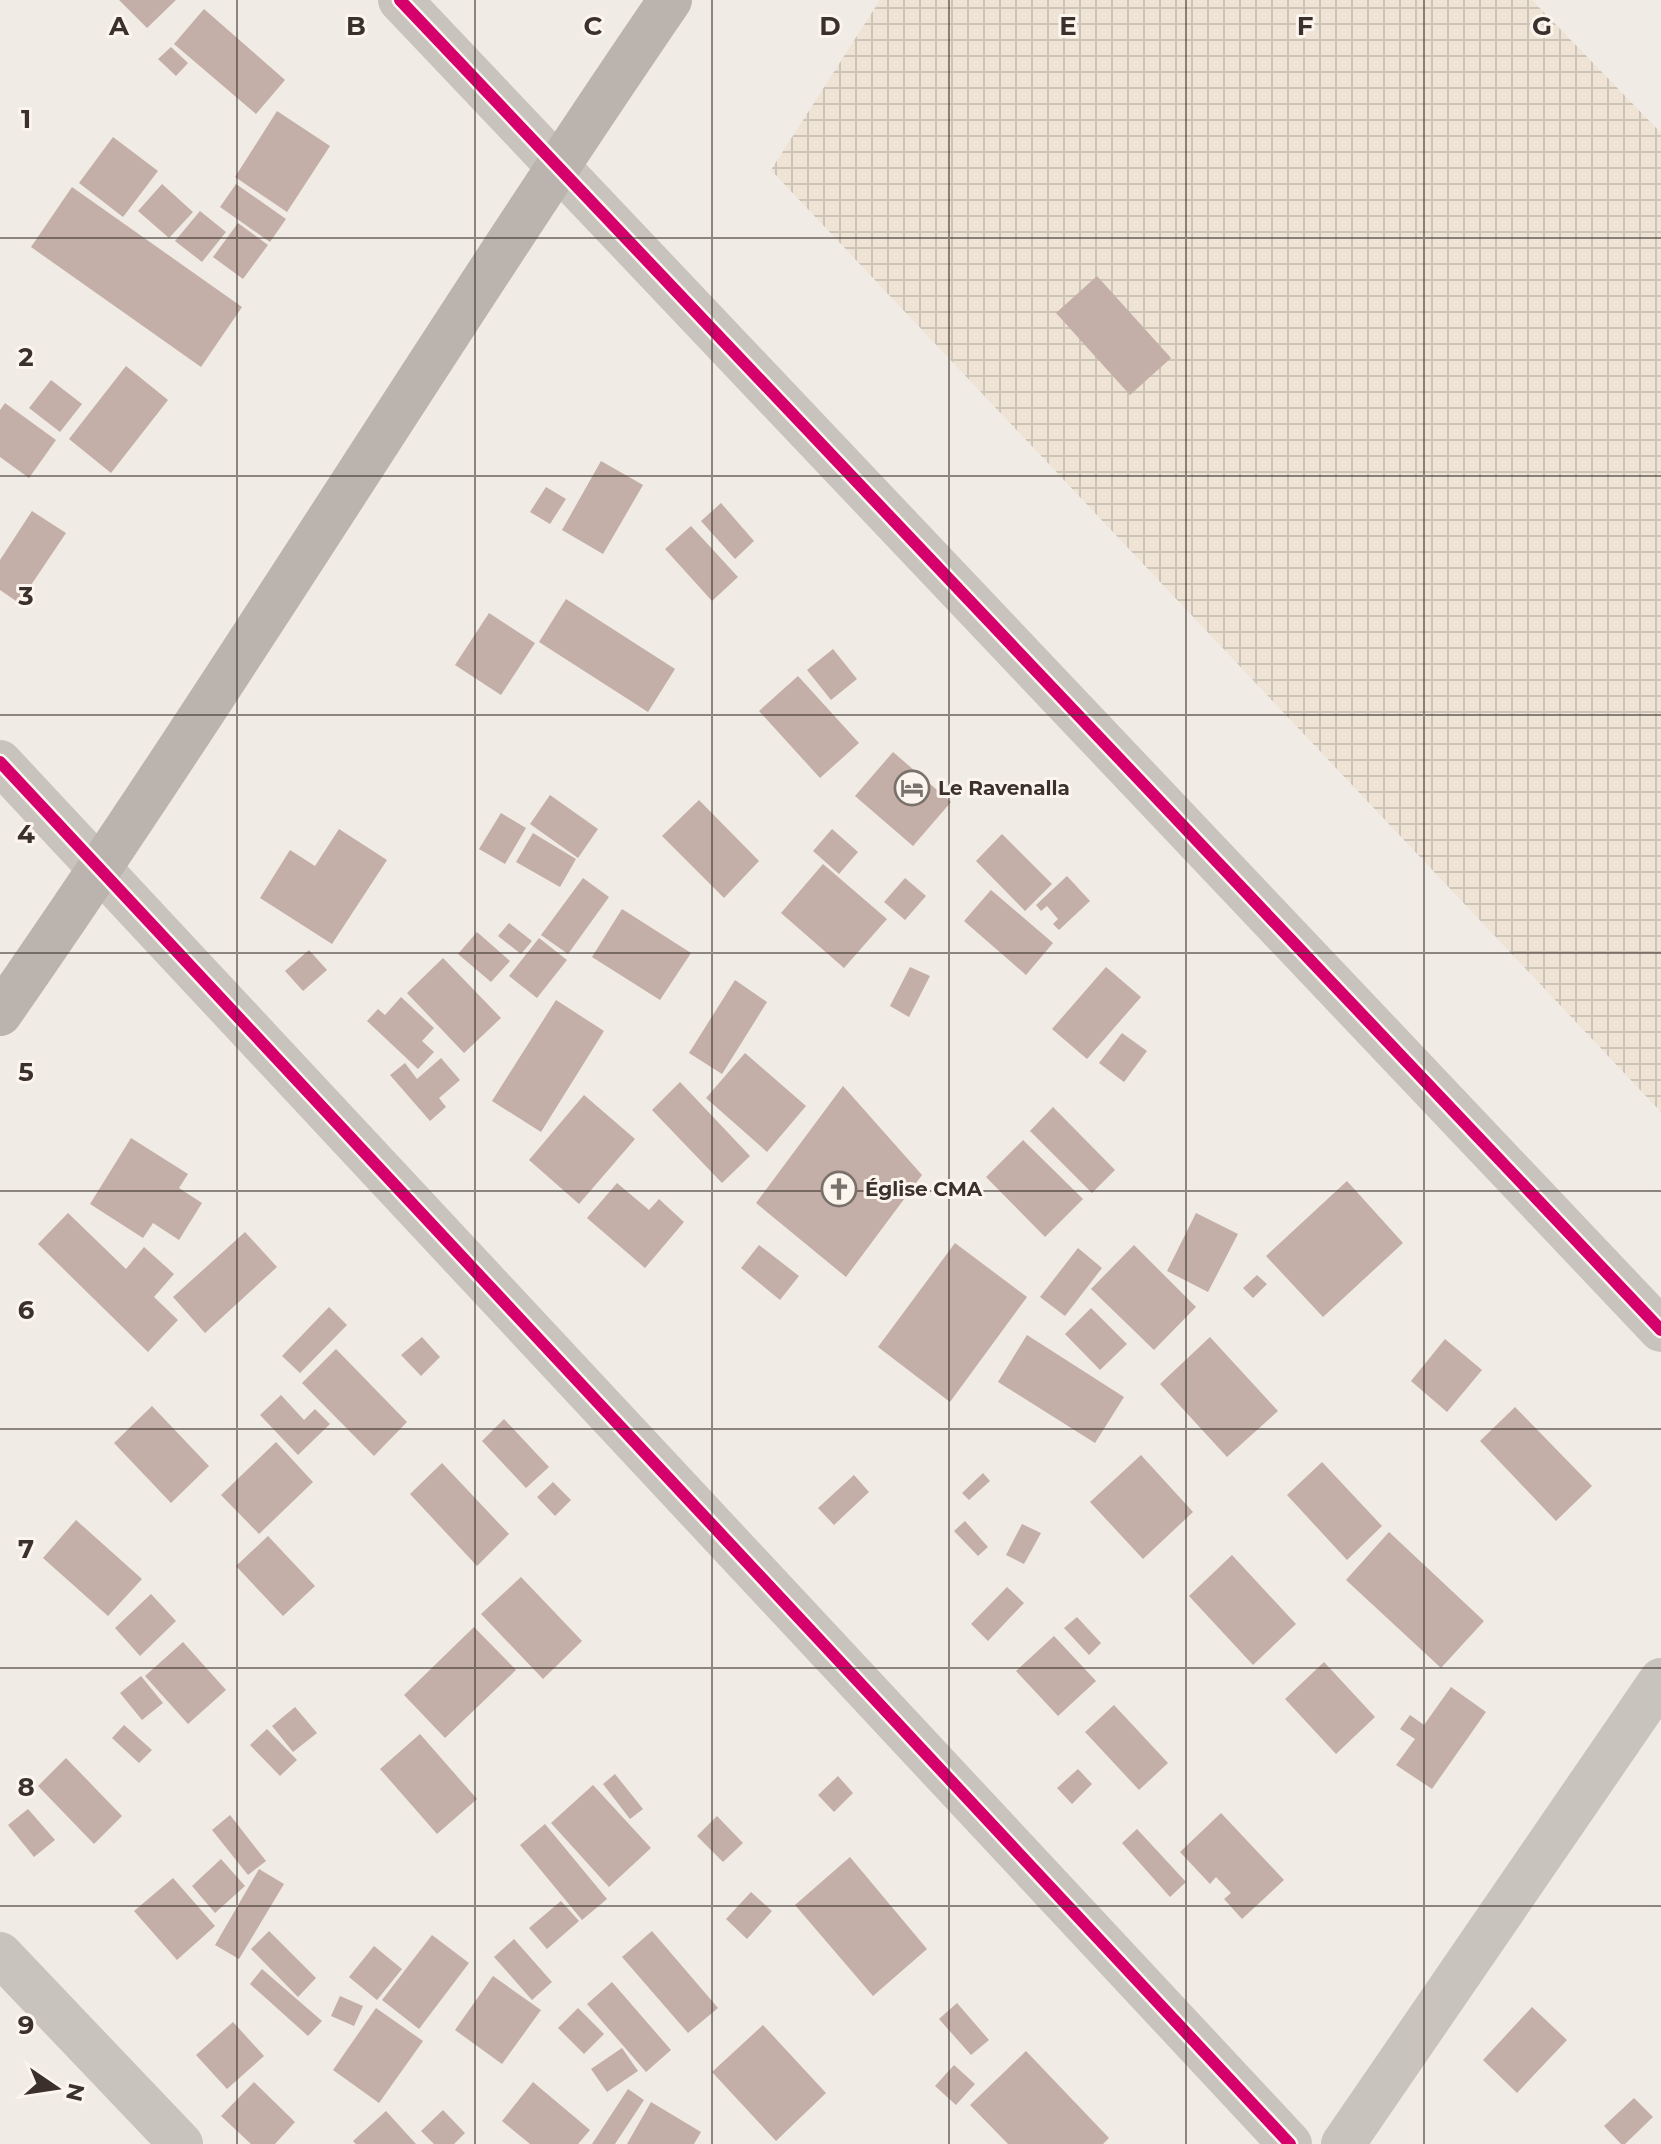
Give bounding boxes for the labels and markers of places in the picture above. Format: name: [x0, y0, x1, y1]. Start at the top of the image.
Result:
hotel icon: Le Ravenalla: [893, 769, 931, 807]
place label: Le Ravenalla: [938, 776, 1070, 800]
church icon: Église CMA: [820, 1170, 858, 1208]
place label: Église CMA: [865, 1177, 983, 1201]

